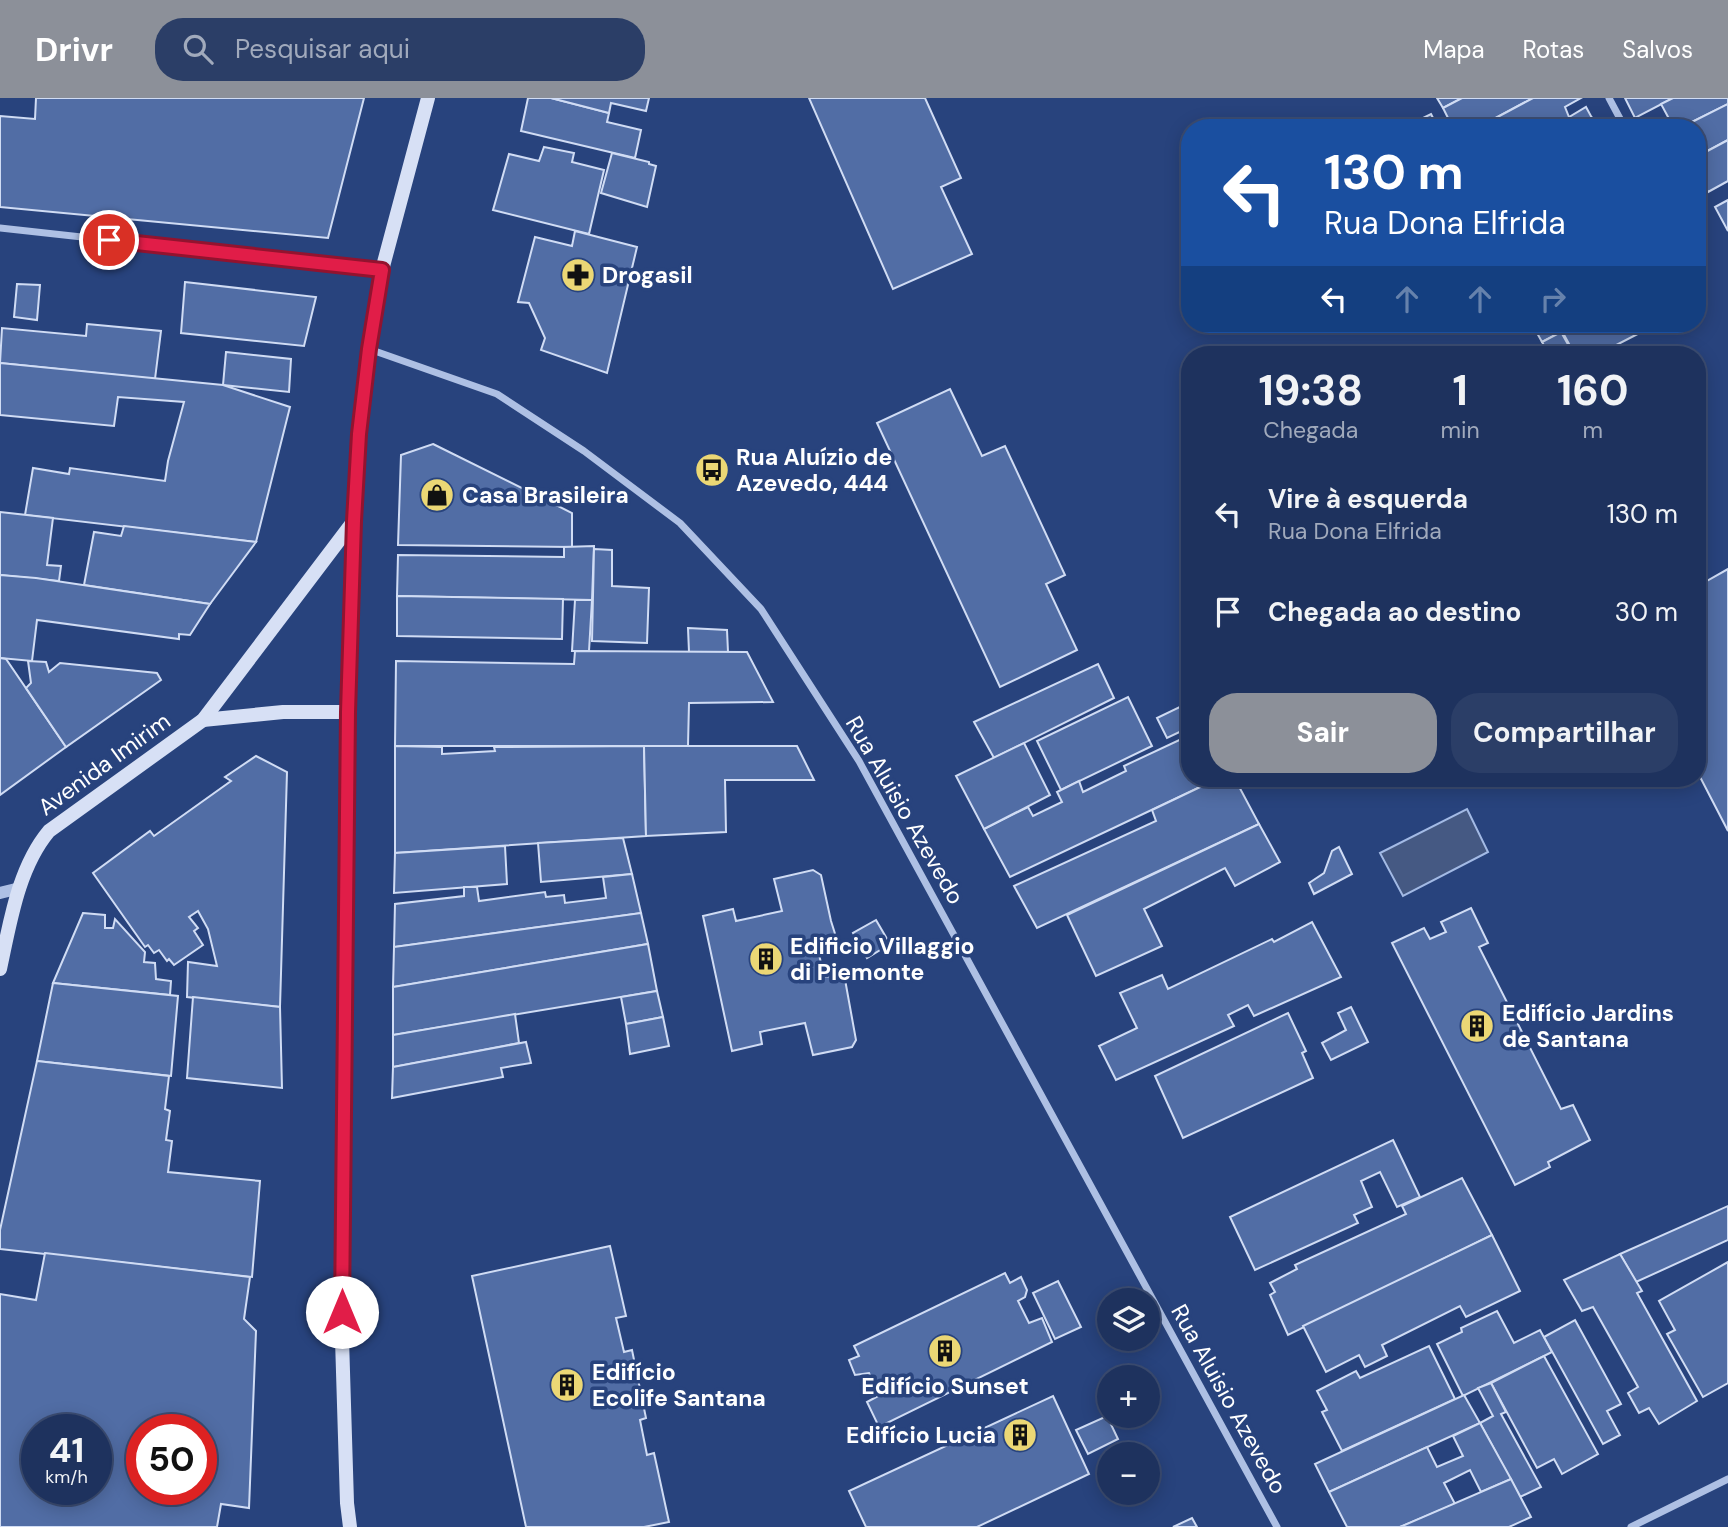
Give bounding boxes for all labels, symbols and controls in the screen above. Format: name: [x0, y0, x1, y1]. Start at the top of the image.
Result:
search box: [155, 18, 645, 81]
text: Drivr: [35, 28, 113, 71]
icon: search: [179, 30, 217, 68]
text: Pesquisar aqui: [235, 32, 410, 66]
text: Mapa: [1423, 34, 1485, 65]
text: Rotas: [1523, 34, 1584, 65]
text: Salvos: [1622, 34, 1693, 65]
text: 130 m: [1324, 140, 1464, 204]
icon: left: [1209, 147, 1300, 238]
text: Rua Dona Elfrida: [1324, 202, 1566, 244]
pin: [79, 210, 139, 270]
icon: arrive: [90, 221, 128, 259]
pharmacy icon: Drogasil: [559, 256, 597, 294]
place label: Drogasil: [602, 260, 693, 290]
icon: left: [1315, 280, 1353, 318]
icon: ahead: [1388, 280, 1426, 318]
icon: ahead: [1461, 280, 1499, 318]
icon: right: [1534, 280, 1572, 318]
text: 19:38: [1258, 363, 1363, 418]
text: 1: [1452, 363, 1468, 418]
text: 160: [1557, 363, 1629, 418]
text: Chegada: [1263, 415, 1358, 445]
text: min: [1440, 415, 1480, 445]
text: m: [1583, 415, 1603, 445]
place label: Rua Aluízio de Azevedo, 444: [736, 442, 892, 498]
bus stop icon: Rua Aluízio de Azevedo, 444: [693, 451, 731, 489]
shop icon: Casa Brasileira: [418, 476, 456, 514]
place label: Casa Brasileira: [462, 480, 629, 510]
text: Vire à esquerda: [1268, 482, 1468, 516]
icon: left: [1209, 495, 1247, 533]
text: 130 m: [1607, 497, 1678, 531]
text: Rua Dona Elfrida: [1268, 516, 1442, 546]
icon: arrive: [1209, 593, 1247, 631]
text: Chegada ao destino: [1268, 595, 1521, 629]
text: 30 m: [1615, 595, 1678, 629]
button: Sair: [1209, 693, 1437, 773]
button: Compartilhar: [1451, 693, 1678, 773]
street label: Avenida Imirim: [32, 706, 176, 822]
street label: Rua Aluisio Azevedo: [839, 710, 971, 910]
place label: Edificio Villaggio di Piemonte: [790, 931, 975, 987]
building icon: Edificio Villaggio di Piemonte: [747, 940, 785, 978]
place label: Edifício Jardins de Santana: [1502, 998, 1674, 1054]
building icon: Edifício Jardins de Santana: [1458, 1007, 1496, 1045]
position arrow: [305, 1275, 379, 1349]
map controls: [1097, 1288, 1160, 1505]
button: layers: [1097, 1288, 1160, 1351]
street label: Rua Aluisio Azevedo: [1164, 1299, 1294, 1499]
building icon: Edifício Sunset: [926, 1332, 964, 1370]
place label: Edifício Ecolife Santana: [592, 1357, 766, 1413]
button: +: [1097, 1365, 1160, 1428]
building icon: Edifício Ecolife Santana: [548, 1366, 586, 1404]
place label: Edifício Sunset: [861, 1371, 1029, 1401]
speed limit sign: 50: [126, 1414, 217, 1505]
building icon: Edifício Lucia: [1001, 1416, 1039, 1454]
place label: Edifício Lucia: [846, 1420, 996, 1450]
text: 41: [49, 1427, 84, 1473]
button: −: [1097, 1442, 1160, 1505]
text: km/h: [45, 1465, 88, 1489]

